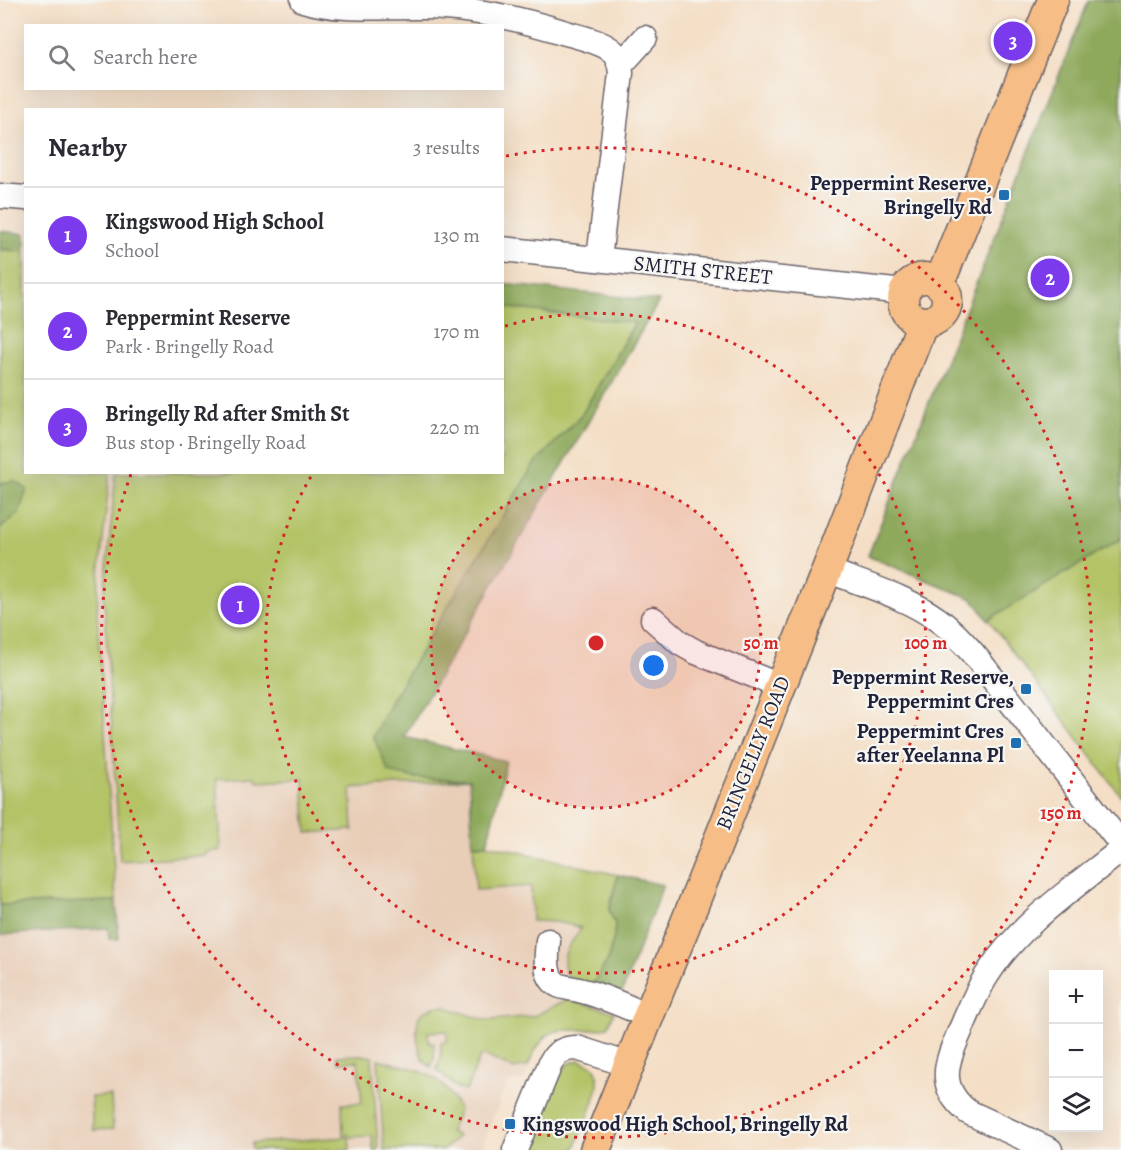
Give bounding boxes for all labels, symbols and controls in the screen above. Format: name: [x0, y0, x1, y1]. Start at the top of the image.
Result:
pin: 3: [994, 18, 1032, 63]
search box: [24, 24, 504, 90]
icon: search: [45, 41, 78, 74]
text: Search here: [93, 42, 198, 72]
text: Nearby: [48, 130, 127, 165]
text: 3 results: [413, 134, 480, 161]
place label: Peppermint Reserve, Bringelly Rd: [810, 169, 993, 221]
marker: Peppermint Reserve, Bringelly Rd: [997, 188, 1011, 202]
text: Kingswood High School: [105, 207, 324, 237]
text: 1: [64, 222, 71, 249]
text: 130 m: [434, 222, 480, 249]
text: School: [105, 237, 159, 264]
street label: SMITH STREET: [632, 249, 774, 291]
pin: 2: [1030, 256, 1070, 300]
text: Peppermint Reserve: [105, 303, 290, 333]
text: 2: [63, 318, 72, 345]
text: 170 m: [434, 318, 480, 345]
text: Park · Bringelly Road: [105, 333, 274, 360]
text: Bringelly Rd after Smith St: [105, 399, 349, 429]
text: 3: [63, 414, 72, 441]
text: 220 m: [430, 414, 480, 441]
text: Bus stop · Bringelly Road: [105, 429, 306, 456]
pin: 1: [220, 582, 260, 628]
text: 50 m: [744, 631, 778, 655]
text: 100 m: [905, 631, 947, 655]
centre of rings: [586, 633, 606, 653]
your location: [639, 651, 668, 680]
place label: Peppermint Reserve, Peppermint Cres: [832, 663, 1014, 715]
street label: BRINGELLY ROAD: [709, 672, 797, 834]
marker: Peppermint Reserve, Peppermint Cres: [1019, 682, 1033, 696]
place label: Peppermint Cres after Yeelanna Pl: [857, 717, 1004, 769]
marker: Peppermint Cres after Yeelanna Pl: [1009, 736, 1023, 750]
text: 150 m: [1040, 801, 1082, 825]
map controls: [1049, 970, 1103, 1132]
button: +: [1049, 970, 1103, 1024]
button: −: [1049, 1024, 1103, 1078]
button: layers: [1049, 1078, 1103, 1132]
place label: Kingswood High School, Bringelly Rd: [522, 1110, 849, 1138]
marker: Kingswood High School, Bringelly Rd: [503, 1117, 517, 1131]

